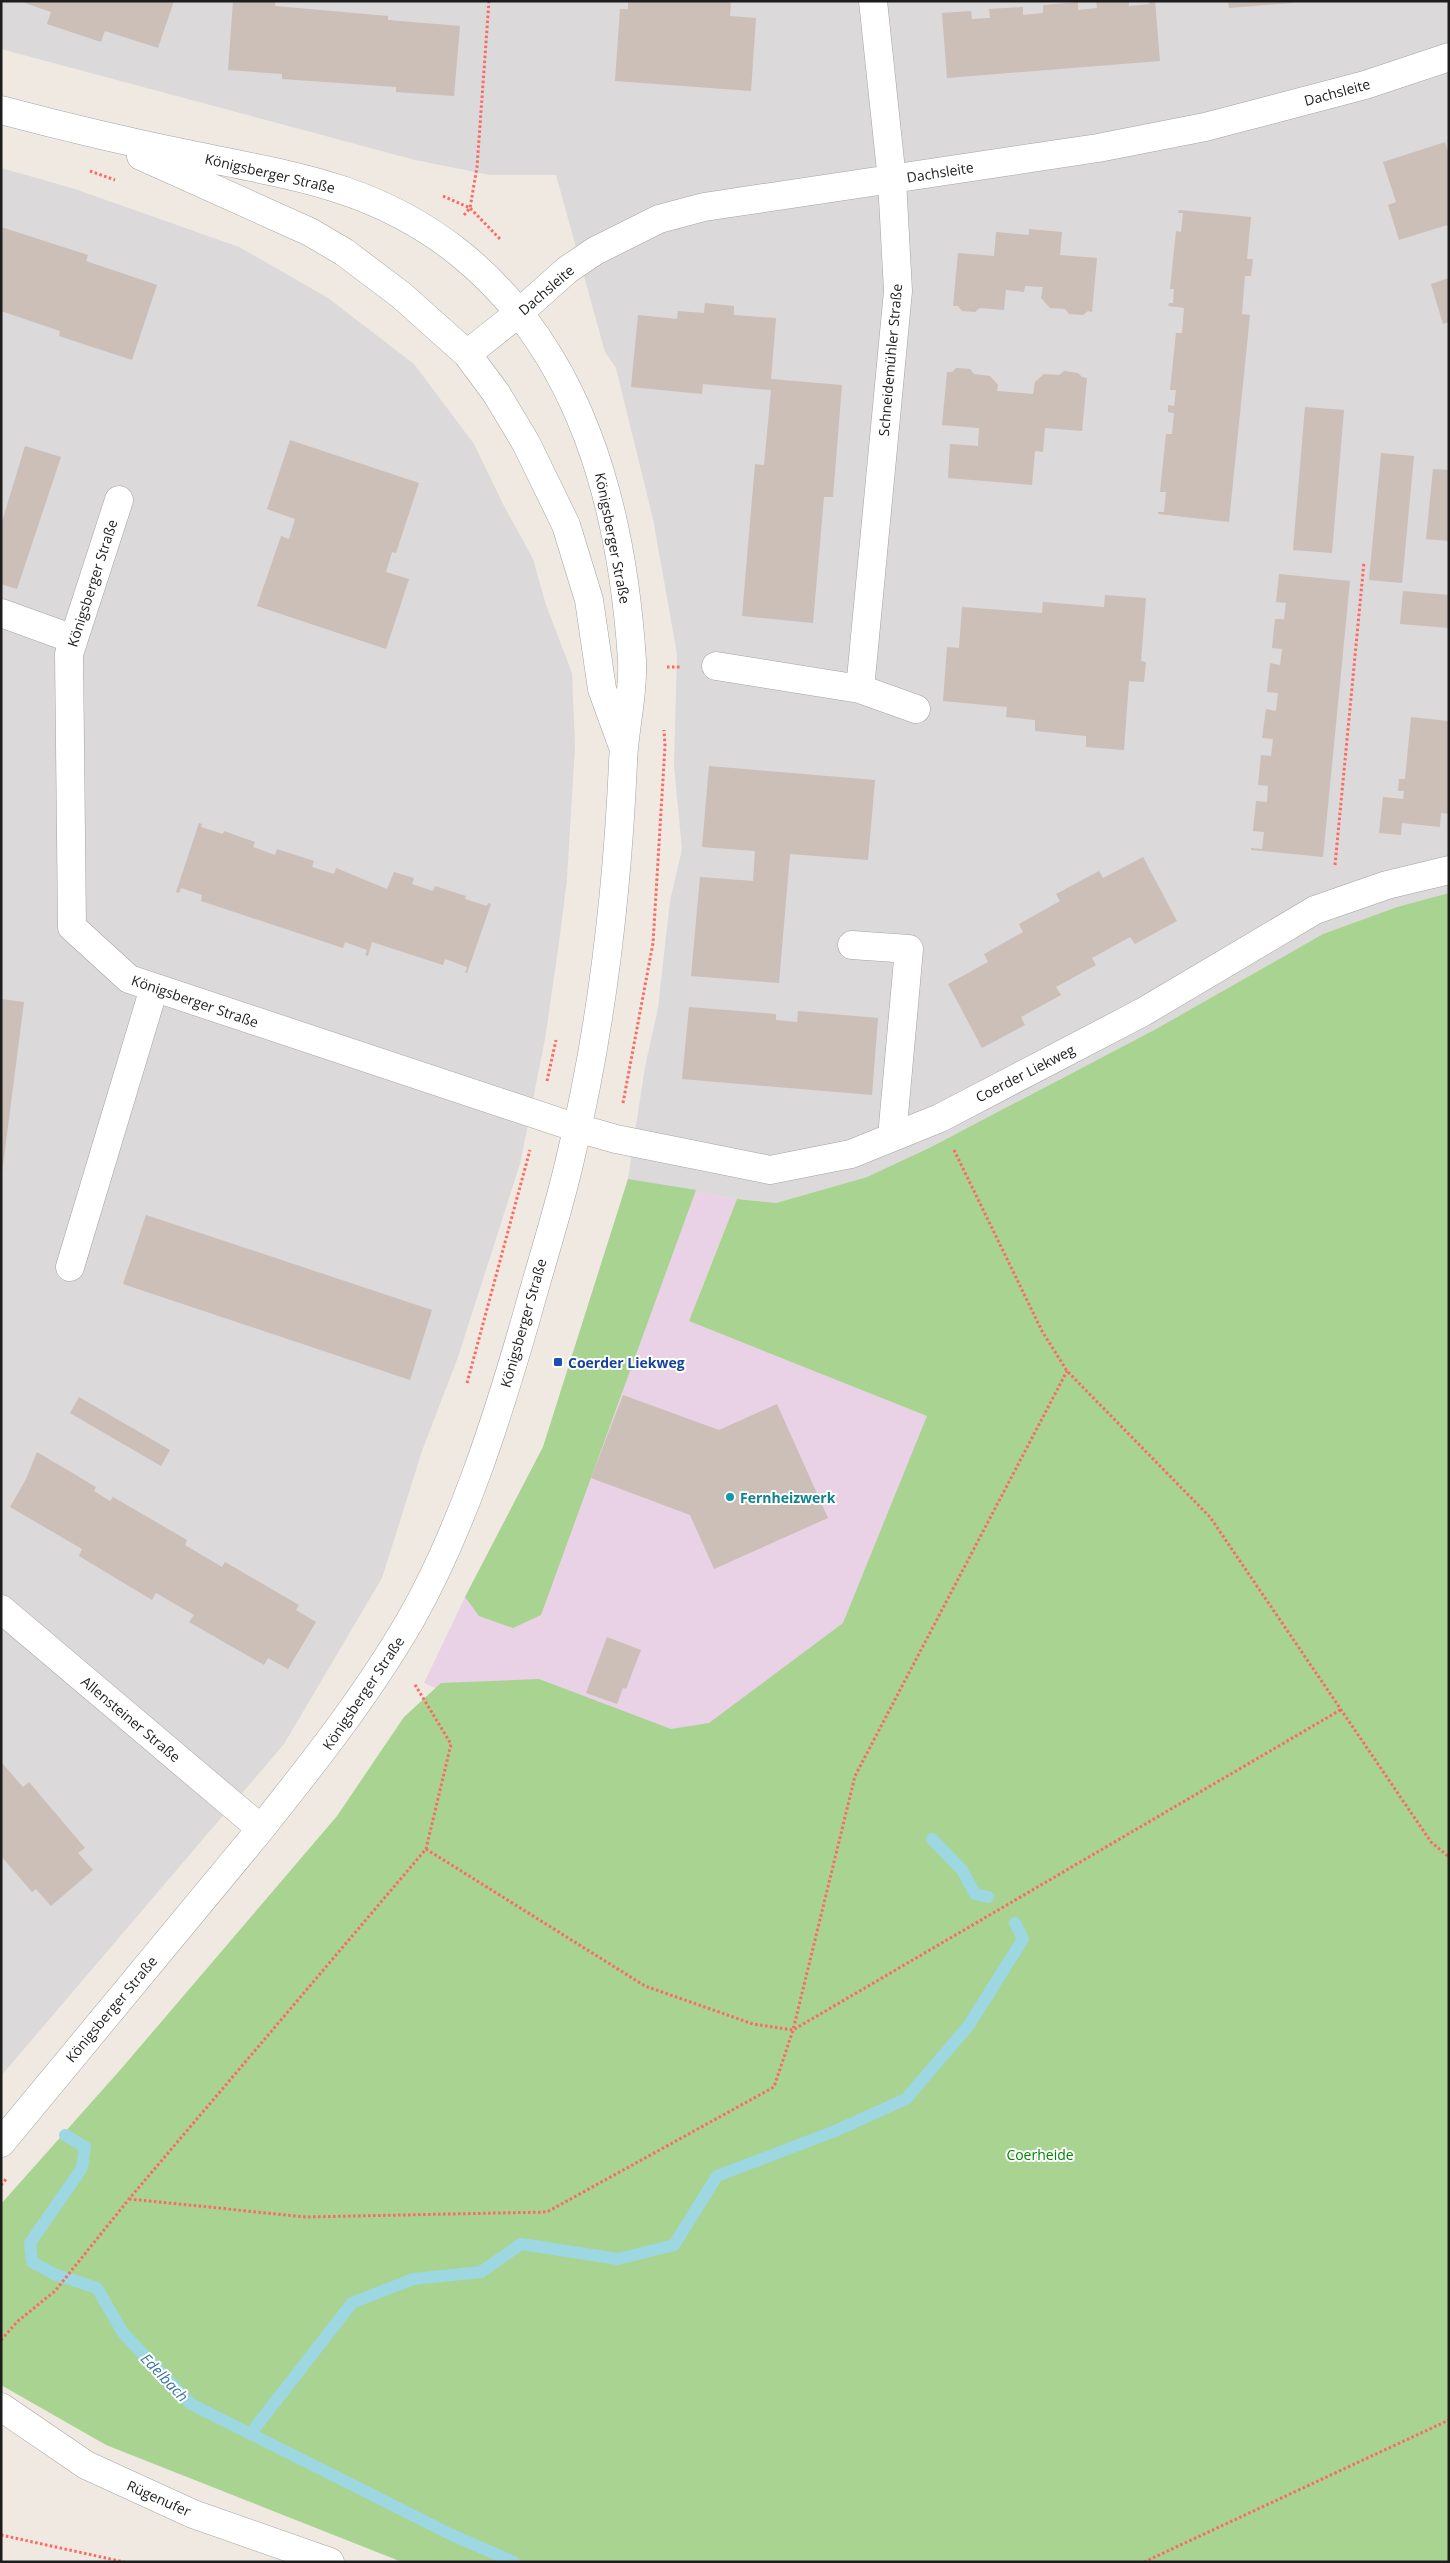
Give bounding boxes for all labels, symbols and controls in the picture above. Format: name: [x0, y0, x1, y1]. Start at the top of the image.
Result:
street label: Dachsleite: [1302, 74, 1372, 110]
street label: Königsberger Straße: [203, 149, 337, 197]
street label: Dachsleite: [905, 157, 975, 187]
street label: Dachsleite: [514, 261, 578, 319]
street label: Schneidemühler Straße: [874, 283, 906, 437]
street label: Königsberger Straße: [591, 471, 635, 605]
street label: Königsberger Straße: [62, 517, 122, 649]
street label: Königsberger Straße: [129, 970, 261, 1032]
street label: Coerder Liekweg: [972, 1040, 1078, 1106]
street label: Königsberger Straße: [496, 1256, 551, 1390]
place label: Coerder Liekweg: [568, 1353, 685, 1372]
marker: Coerder Liekweg: [552, 1356, 564, 1368]
place label: Fernheizwerk: [740, 1488, 836, 1507]
marker: Fernheizwerk: [724, 1491, 736, 1503]
street label: Königsberger Straße: [318, 1632, 408, 1753]
street label: Allensteiner Straße: [77, 1672, 185, 1766]
street label: Königsberger Straße: [61, 1952, 161, 2066]
park label: Coerheide: [1006, 2145, 1074, 2164]
water label: Edelbach: [137, 2348, 193, 2406]
street label: Rügenufer: [124, 2475, 194, 2521]

